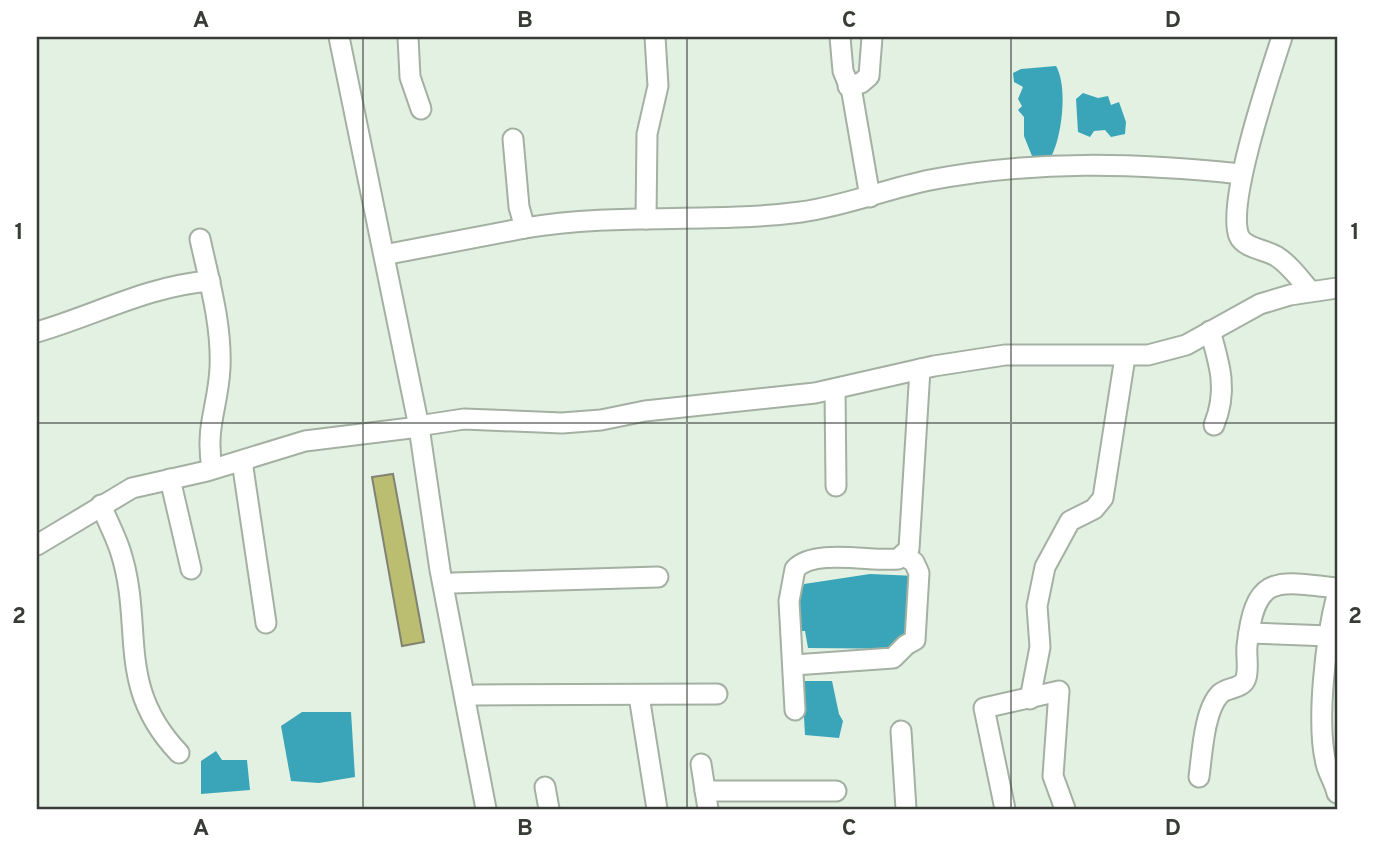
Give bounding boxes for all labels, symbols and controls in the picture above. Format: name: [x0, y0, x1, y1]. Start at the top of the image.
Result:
text: A: [193, 7, 209, 36]
text: B: [517, 7, 533, 36]
text: C: [842, 7, 856, 36]
text: D: [1165, 7, 1181, 36]
text: 1: [14, 219, 24, 248]
text: 1: [1350, 219, 1360, 248]
text: 2: [12, 603, 26, 632]
text: 2: [1348, 603, 1362, 632]
text: A: [193, 815, 209, 844]
text: B: [517, 815, 533, 844]
text: C: [842, 815, 856, 844]
text: D: [1165, 815, 1181, 844]

